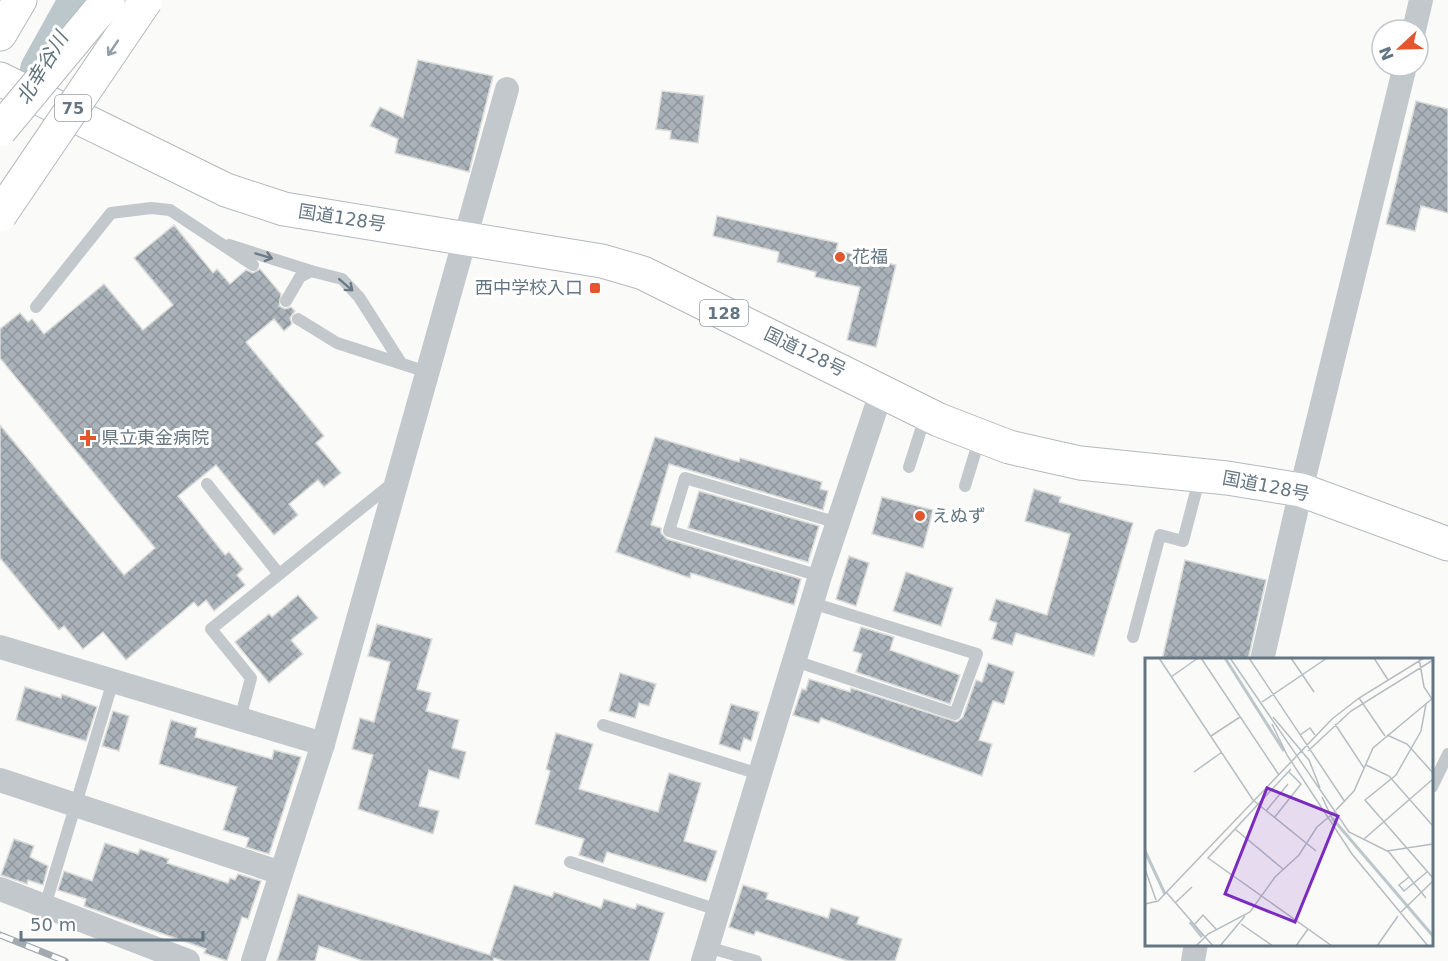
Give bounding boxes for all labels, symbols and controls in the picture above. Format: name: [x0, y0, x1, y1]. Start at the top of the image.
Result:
north arrow: [1370, 18, 1430, 78]
water label: 北幸谷川: [11, 26, 74, 108]
one-way arrow: [107, 40, 119, 56]
text: N: [1375, 44, 1398, 63]
road number: 75: [55, 95, 91, 121]
street label: 国道128号: [297, 200, 387, 235]
place label: 花福: [852, 246, 888, 267]
marker: 花福: [833, 250, 847, 264]
one-way arrow: [254, 251, 273, 262]
place label: 西中学校入口: [475, 277, 583, 298]
one-way arrow: [339, 278, 354, 292]
marker: 西中学校入口: [588, 281, 602, 295]
road number: 128: [700, 300, 748, 326]
street label: 国道128号: [761, 323, 850, 380]
place label: 県立東金病院: [101, 427, 209, 448]
marker: 県立東金病院: [79, 429, 97, 447]
street label: 国道128号: [1221, 467, 1311, 504]
place label: えぬず: [932, 505, 986, 526]
marker: えぬず: [913, 509, 927, 523]
inset map: [1145, 658, 1433, 946]
scale bar: [21, 904, 202, 942]
text: 50 m: [30, 914, 76, 935]

